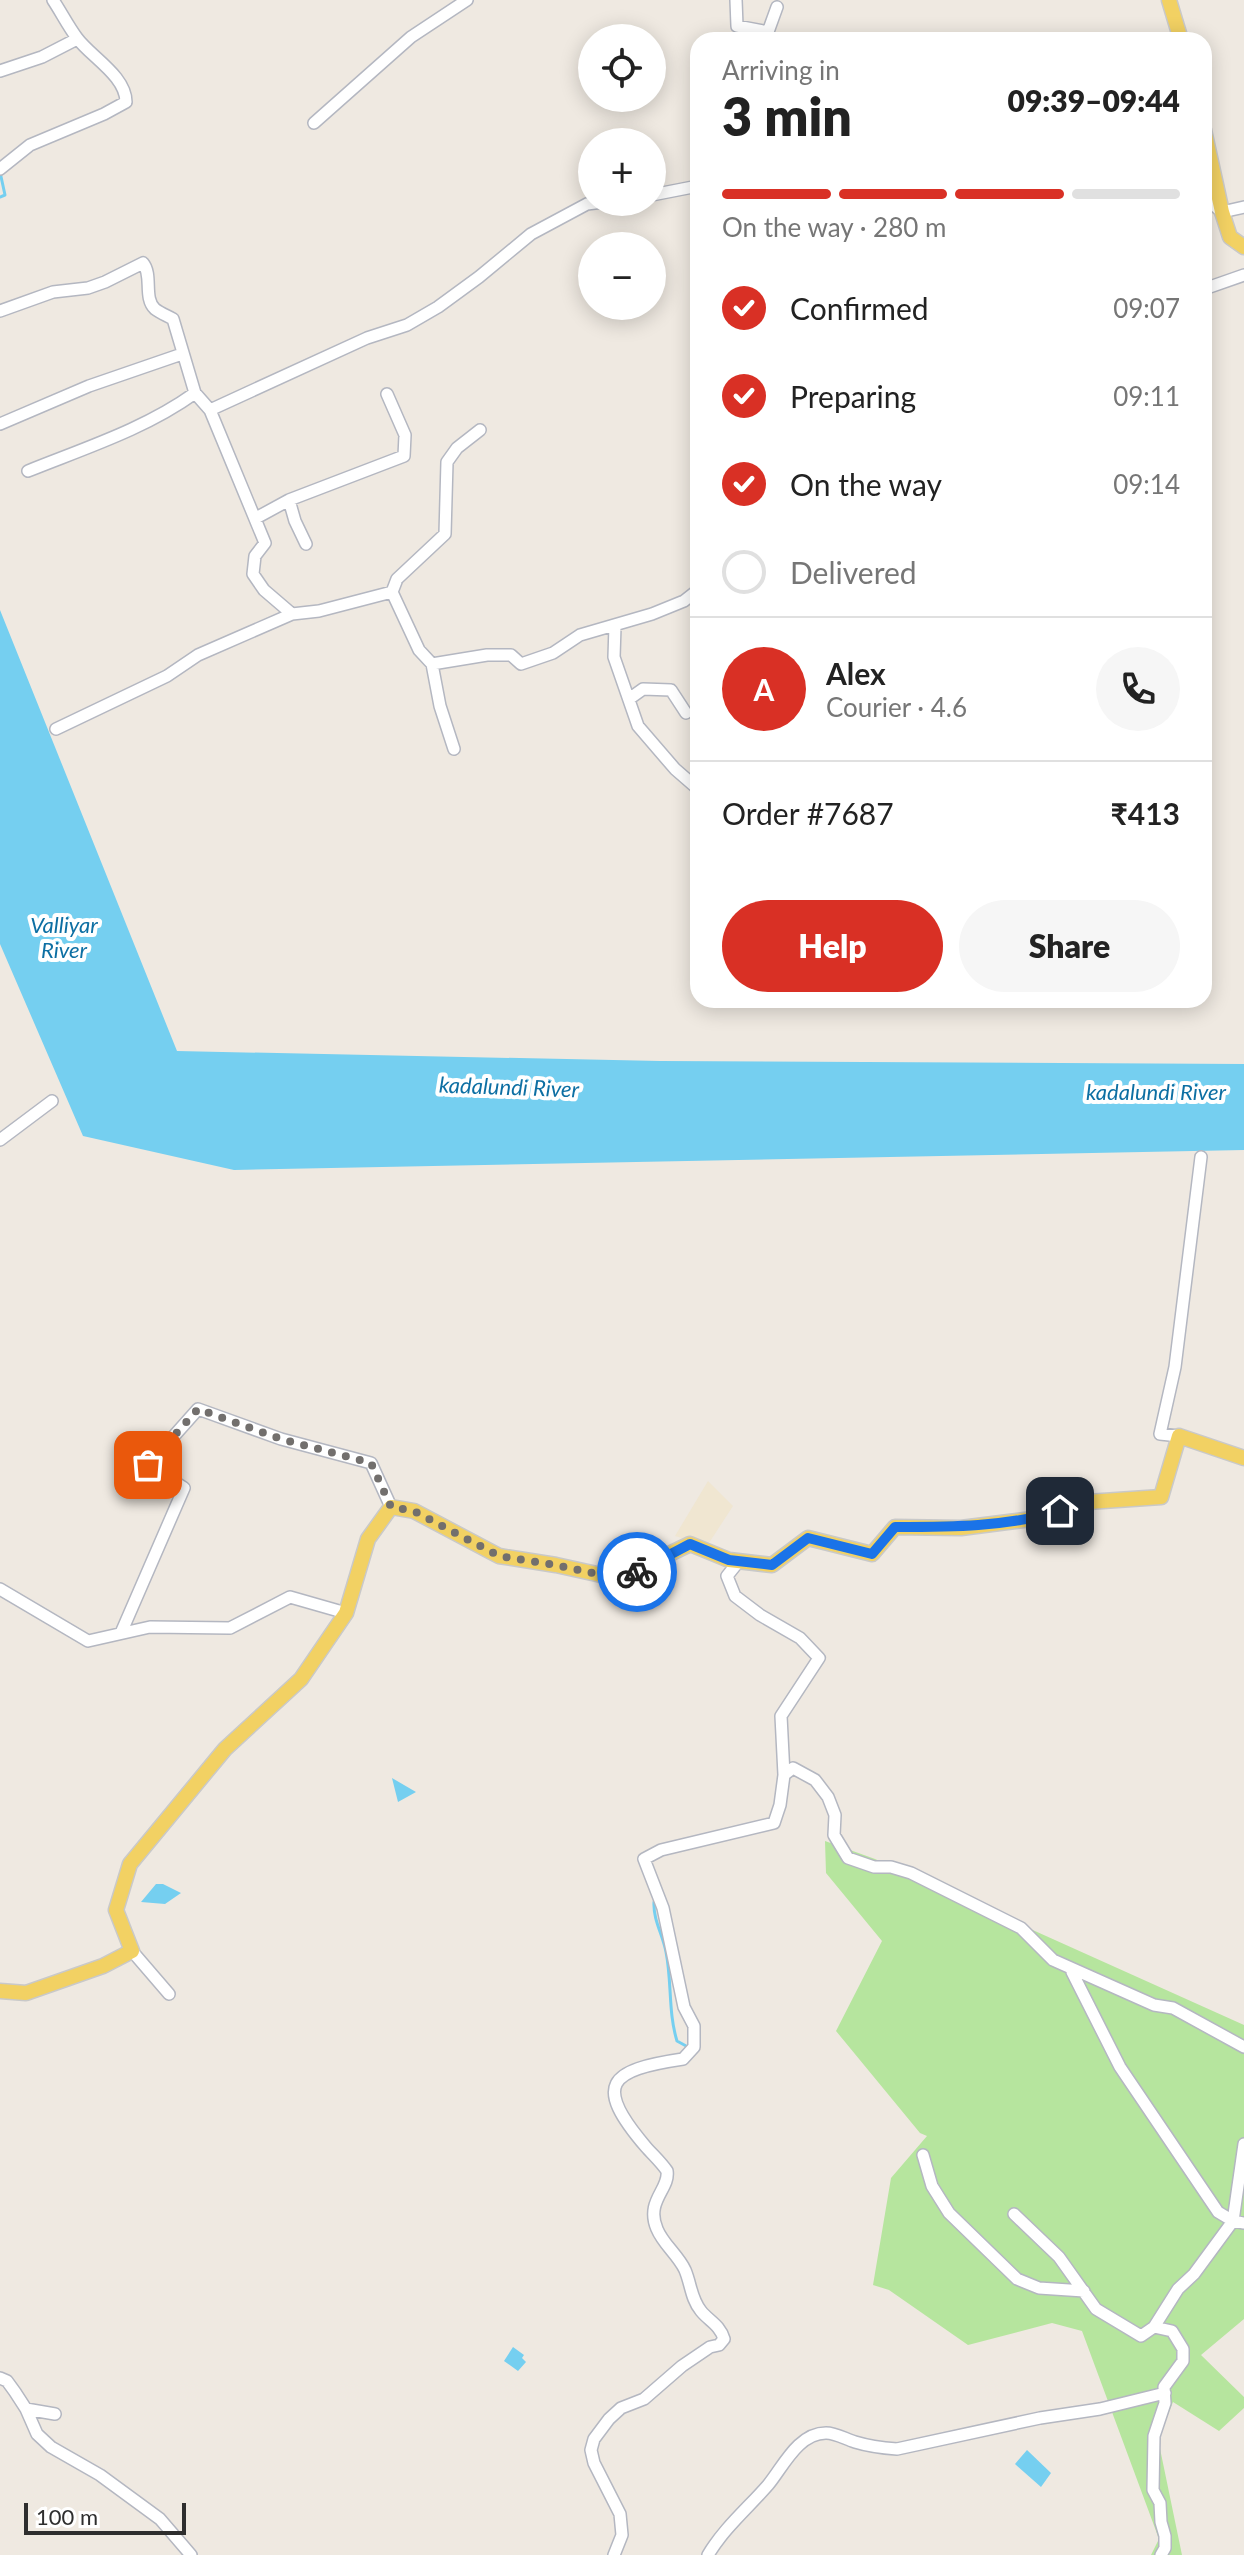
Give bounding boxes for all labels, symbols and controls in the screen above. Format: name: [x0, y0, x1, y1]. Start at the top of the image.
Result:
map controls: [578, 24, 666, 320]
button: locate: [578, 24, 666, 112]
text: Arriving in: [722, 54, 840, 86]
text: 09:39–09:44: [1007, 82, 1180, 118]
text: 3 min: [722, 85, 852, 147]
button: +: [578, 128, 666, 216]
text: On the way · 280 m: [722, 211, 946, 243]
button: −: [578, 232, 666, 320]
icon: check: [722, 286, 766, 330]
text: Confirmed: [790, 290, 929, 326]
text: 09:07: [1113, 292, 1180, 324]
icon: check: [722, 374, 766, 418]
text: Preparing: [790, 378, 916, 414]
text: 09:11: [1113, 380, 1180, 412]
icon: check: [722, 462, 766, 506]
text: On the way: [790, 466, 942, 502]
text: 09:14: [1113, 468, 1180, 500]
text: Delivered: [790, 554, 917, 590]
button: phone: [1096, 647, 1180, 731]
text: Alex: [826, 655, 886, 691]
text: A: [754, 671, 774, 707]
text: Courier · 4.6: [826, 691, 967, 723]
text: Order #7687: [722, 795, 894, 831]
text: ₹413: [1110, 795, 1180, 831]
button: Help: [722, 900, 943, 992]
button: Share: [959, 900, 1180, 992]
water label: Valliyar River: [30, 911, 98, 963]
water label: kadalundi River: [438, 1071, 580, 1102]
water label: kadalundi River: [1086, 1078, 1227, 1105]
pin: [114, 1431, 182, 1499]
icon: bag: [126, 1443, 170, 1487]
pin: [1026, 1477, 1094, 1545]
icon: home: [1038, 1489, 1082, 1533]
courier: [597, 1532, 677, 1612]
icon: bike: [615, 1550, 659, 1594]
scale bar: [24, 2499, 186, 2535]
text: 100 m: [36, 2503, 98, 2530]

